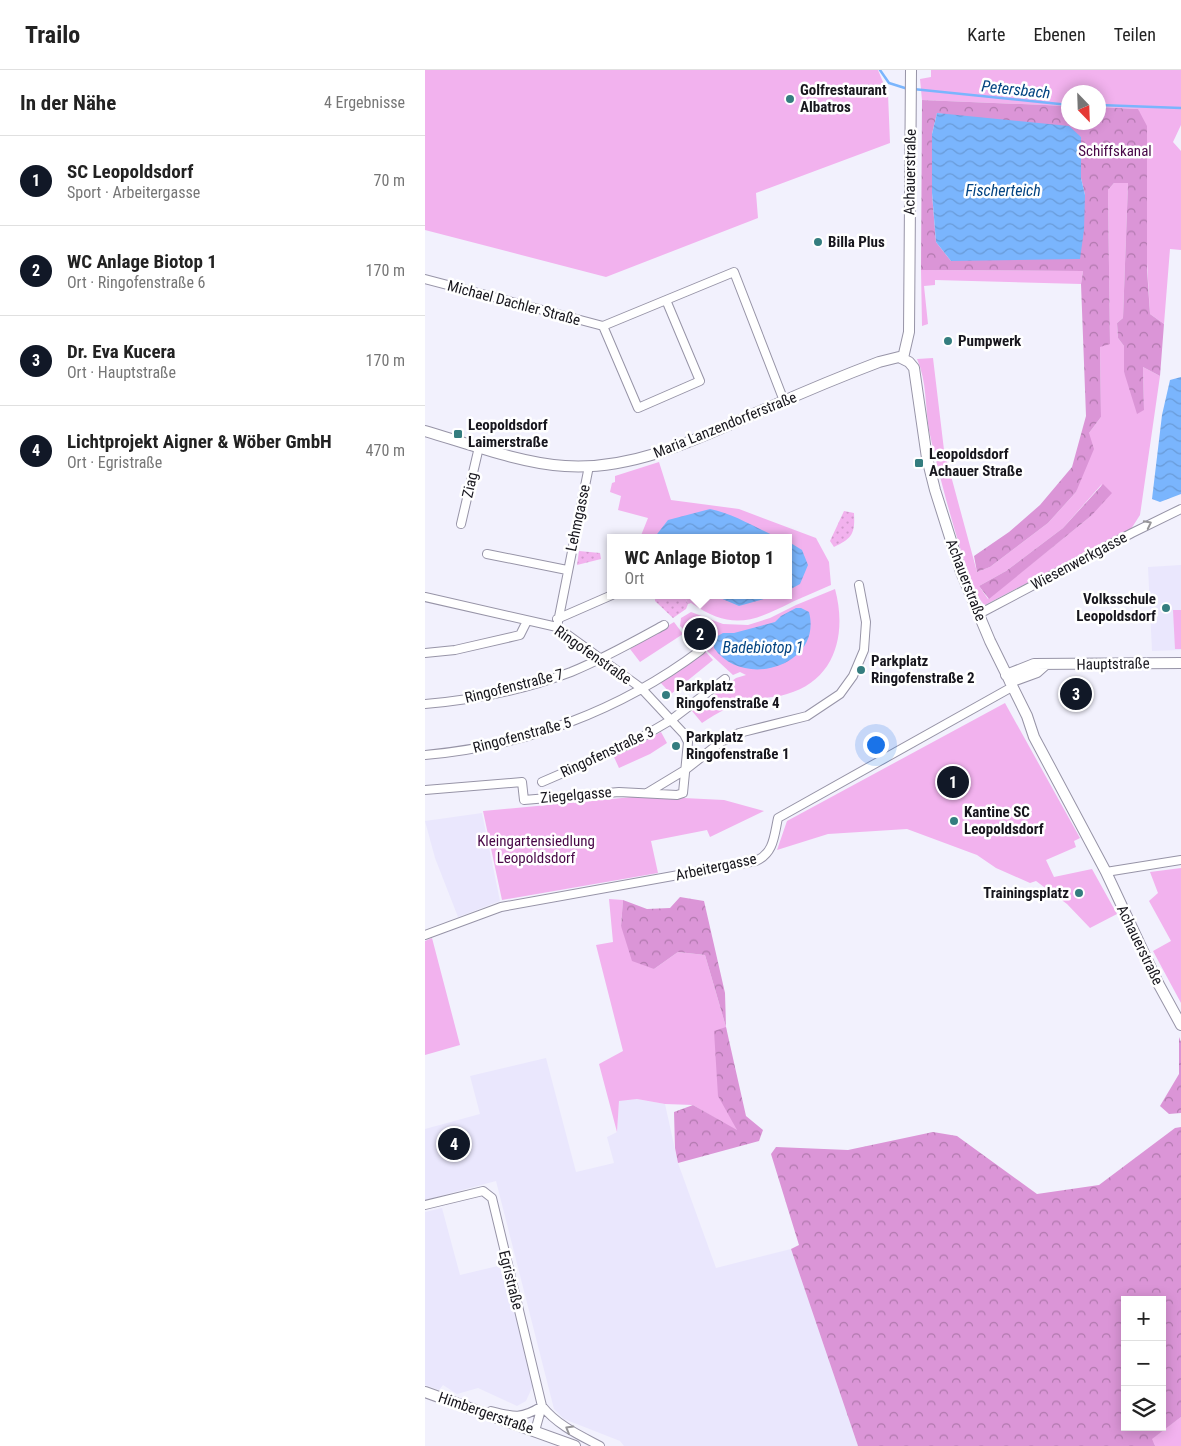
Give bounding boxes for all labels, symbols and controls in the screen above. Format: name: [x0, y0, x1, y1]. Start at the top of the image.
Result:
text: Trailo: [25, 21, 80, 49]
text: Karte: [967, 24, 1006, 45]
text: Ebenen: [1034, 24, 1086, 45]
text: Teilen: [1114, 24, 1156, 45]
water label: Petersbach: [981, 76, 1051, 103]
place label: Golfrestaurant Albatros: [800, 81, 887, 116]
north arrow: [1061, 85, 1106, 130]
text: In der Nähe: [20, 91, 116, 115]
text: 4 Ergebnisse: [324, 93, 405, 112]
marker: Golfrestaurant Albatros: [784, 93, 796, 105]
street label: Achauerstraße: [900, 129, 920, 215]
park label: Schiffskanal: [1078, 142, 1152, 160]
text: SC Leopoldsdorf: [67, 160, 193, 183]
text: 1: [32, 171, 40, 190]
text: 70 m: [373, 171, 405, 190]
water label: Fischerteich: [965, 181, 1041, 200]
text: Sport · Arbeitergasse: [67, 183, 200, 202]
place label: Billa Plus: [828, 233, 885, 251]
marker: Billa Plus: [812, 236, 824, 248]
text: WC Anlage Biotop 1: [67, 250, 217, 273]
text: 2: [32, 261, 40, 280]
text: 170 m: [366, 261, 405, 280]
text: Ort · Ringofenstraße 6: [67, 273, 206, 292]
street label: Michael Dachler Straße: [446, 277, 582, 329]
place label: Pumpwerk: [958, 332, 1022, 350]
marker: Pumpwerk: [942, 335, 954, 347]
text: Dr. Eva Kucera: [67, 340, 176, 363]
text: 3: [32, 351, 40, 370]
text: 170 m: [366, 351, 405, 370]
text: Ort · Hauptstraße: [67, 363, 176, 382]
street label: Maria Lanzendorferstraße: [651, 388, 799, 462]
place label: Leopoldsdorf Laimerstraße: [468, 416, 548, 451]
marker: Leopoldsdorf Laimerstraße: [452, 428, 464, 440]
text: Lichtprojekt Aigner & Wöber GmbH: [67, 430, 332, 453]
text: 4: [32, 441, 40, 460]
text: 470 m: [366, 441, 405, 460]
place label: Leopoldsdorf Achauer Straße: [929, 445, 1022, 480]
text: Ort · Egristraße: [67, 453, 162, 472]
marker: Leopoldsdorf Achauer Straße: [913, 457, 925, 469]
street label: Ziag: [458, 470, 482, 500]
street label: Lehmgasse: [562, 483, 594, 553]
one-way arrow: [1143, 520, 1152, 530]
street label: Wiesenwerkgasse: [1028, 528, 1130, 594]
popup: [607, 534, 792, 599]
street label: Achauerstraße: [942, 536, 990, 624]
text: WC Anlage Biotop 1: [625, 546, 774, 569]
text: Ort: [625, 569, 644, 588]
place label: Volksschule Leopoldsdorf: [1076, 590, 1156, 625]
marker: Volksschule Leopoldsdorf: [1160, 602, 1172, 614]
pin: 2: [684, 615, 716, 653]
street label: Ringofenstraße: [551, 622, 635, 688]
water label: Badebiotop 1: [722, 638, 804, 657]
place label: Parkplatz Ringofenstraße 2: [871, 652, 975, 687]
street label: Hauptstraße: [1076, 654, 1150, 674]
marker: Parkplatz Ringofenstraße 2: [855, 664, 867, 676]
street label: Ringofenstraße 7: [463, 665, 565, 707]
pin: 3: [1060, 675, 1092, 713]
place label: Parkplatz Ringofenstraße 4: [676, 677, 780, 712]
marker: Parkplatz Ringofenstraße 4: [660, 689, 672, 701]
street label: Ringofenstraße 5: [471, 713, 573, 757]
street label: Ringofenstraße 3: [557, 723, 657, 781]
place label: Parkplatz Ringofenstraße 1: [686, 728, 790, 763]
your location: [863, 732, 889, 758]
marker: Parkplatz Ringofenstraße 1: [670, 740, 682, 752]
pin: 1: [937, 763, 969, 801]
street label: Ziegelgasse: [540, 783, 612, 807]
place label: Kantine SC Leopoldsdorf: [964, 803, 1044, 838]
marker: Kantine SC Leopoldsdorf: [948, 815, 960, 827]
park label: Kleingartensiedlung Leopoldsdorf: [477, 832, 595, 867]
street label: Arbeitergasse: [674, 850, 758, 884]
place label: Trainingsplatz: [983, 884, 1069, 902]
marker: Trainingsplatz: [1073, 887, 1085, 899]
street label: Achauerstraße: [1113, 902, 1167, 988]
pin: 4: [438, 1125, 470, 1163]
street label: Egristraße: [495, 1249, 527, 1311]
map controls: [1121, 1296, 1166, 1431]
button: +: [1121, 1296, 1166, 1341]
button: −: [1121, 1341, 1166, 1386]
button: layers: [1121, 1386, 1166, 1431]
street label: Himbergerstraße: [436, 1388, 536, 1438]
one-way arrow: [565, 1425, 574, 1435]

